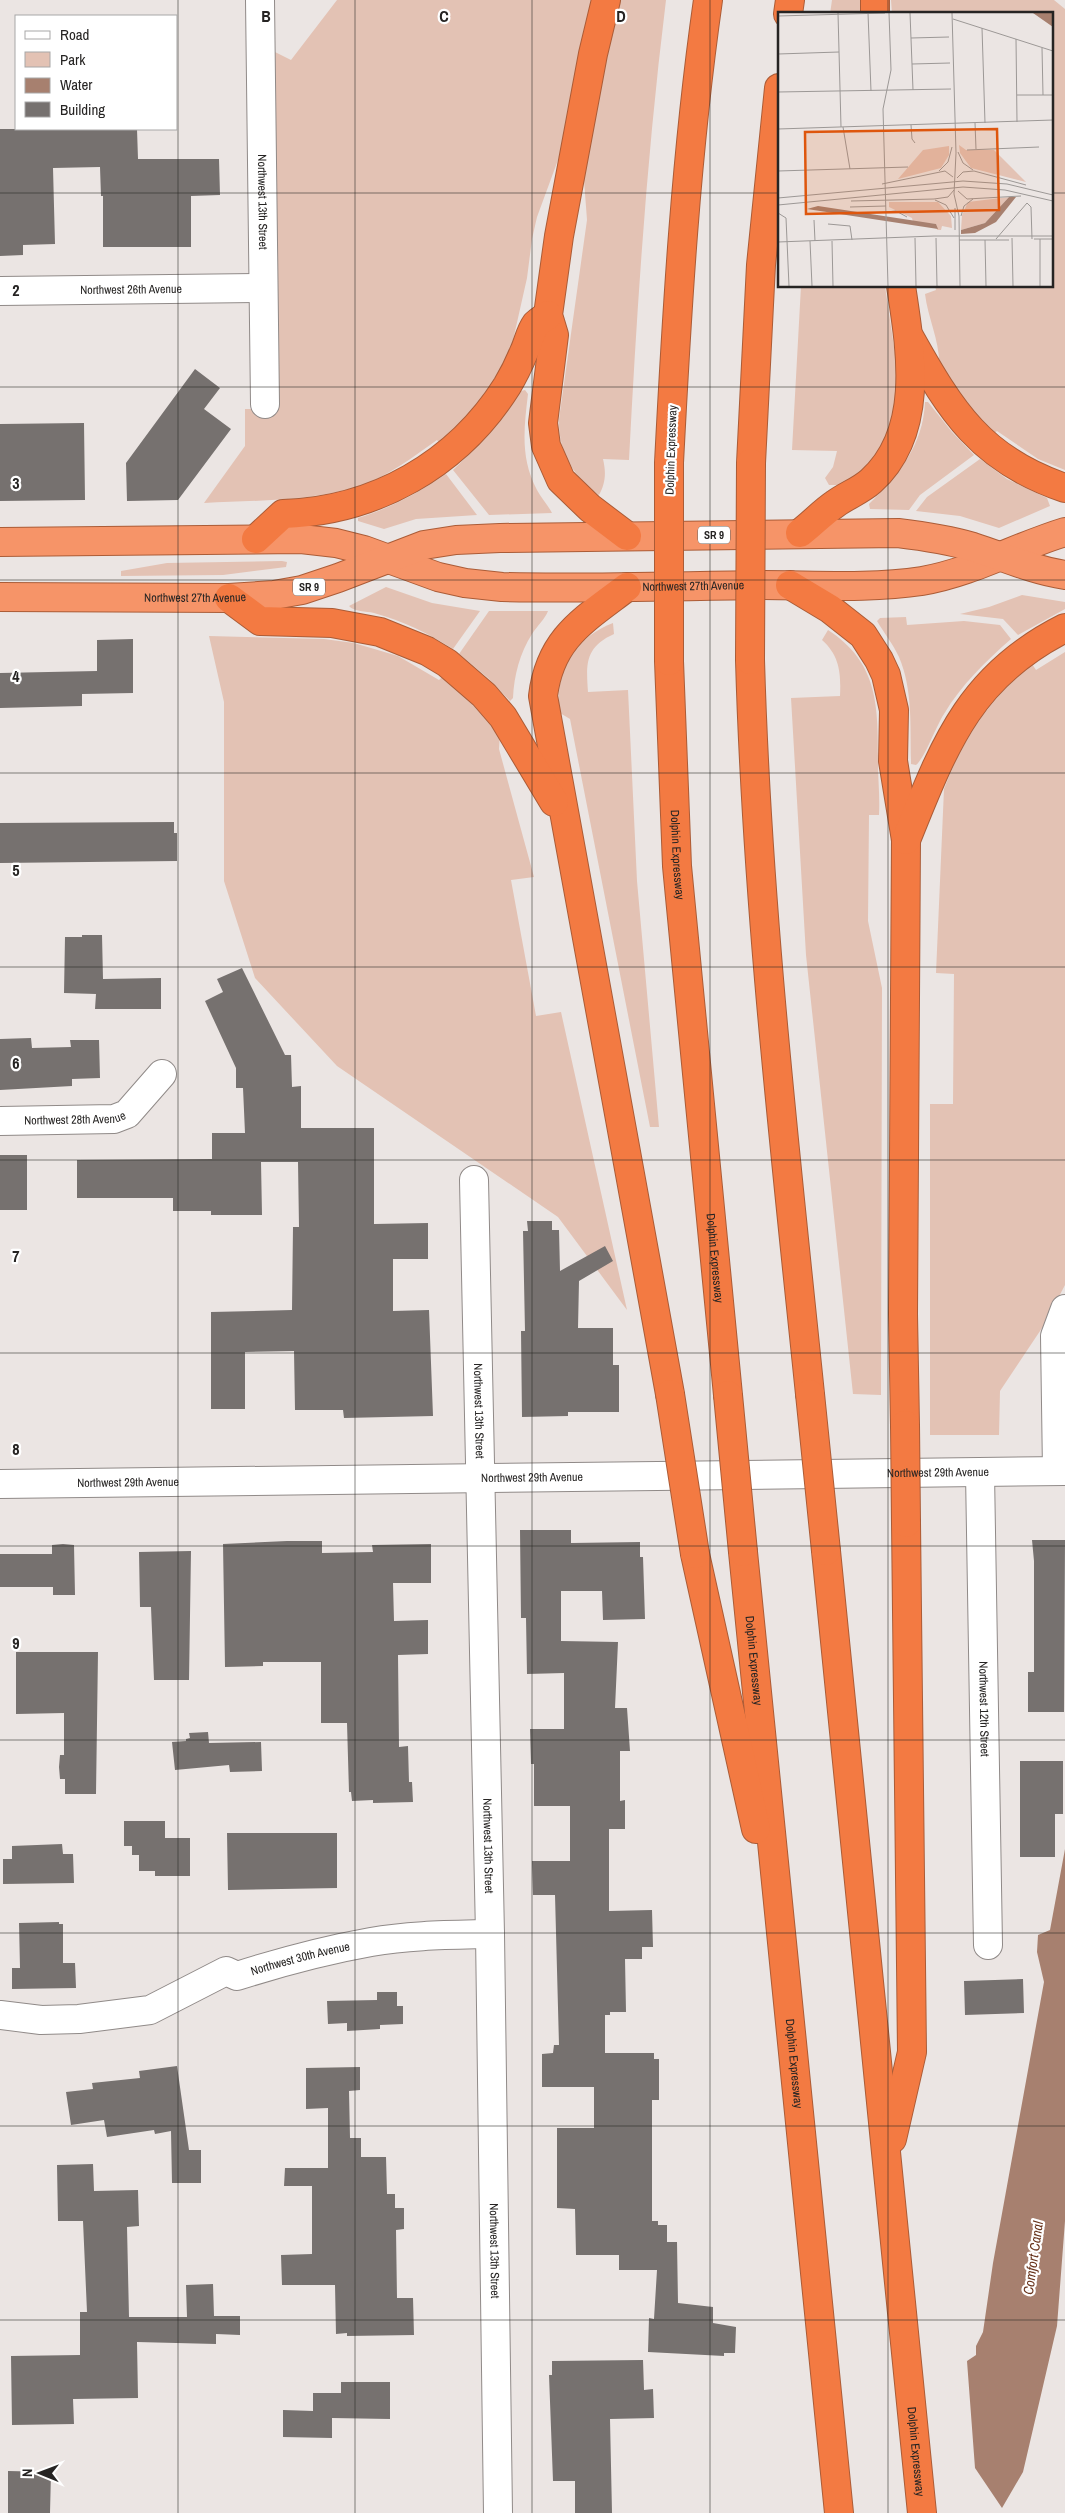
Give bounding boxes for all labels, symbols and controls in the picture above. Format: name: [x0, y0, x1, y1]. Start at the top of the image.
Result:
text: B: [261, 5, 271, 27]
text: C: [439, 5, 449, 27]
text: D: [616, 5, 626, 27]
inset map: [778, 12, 1052, 288]
legend: [15, 15, 178, 130]
text: Road: [60, 24, 89, 45]
text: Park: [60, 49, 86, 70]
text: Water: [60, 74, 92, 95]
text: Building: [60, 99, 105, 120]
street label: Northwest 13th Street: [254, 154, 271, 250]
text: 2: [12, 279, 20, 301]
street label: Northwest 26th Avenue: [80, 281, 182, 298]
street label: Dolphin Expressway: [661, 405, 681, 495]
text: 3: [12, 472, 20, 494]
road number: SR 9: [698, 526, 730, 544]
street label: Northwest 27th Avenue: [642, 577, 744, 595]
road number: SR 9: [293, 578, 325, 596]
street label: Northwest 27th Avenue: [144, 589, 246, 606]
text: 4: [12, 665, 20, 687]
street label: Dolphin Expressway: [667, 810, 688, 900]
text: 5: [12, 859, 20, 881]
text: 6: [12, 1052, 20, 1074]
street label: Northwest 28th Avenue: [24, 1107, 128, 1129]
street label: Dolphin Expressway: [703, 1213, 727, 1304]
text: 7: [12, 1245, 20, 1267]
street label: Northwest 13th Street: [470, 1363, 488, 1459]
text: 8: [12, 1438, 20, 1460]
street label: Northwest 29th Avenue: [887, 1464, 989, 1481]
street label: Northwest 29th Avenue: [481, 1469, 583, 1486]
street label: Northwest 29th Avenue: [77, 1474, 179, 1491]
street label: Dolphin Expressway: [741, 1615, 766, 1706]
text: 9: [12, 1632, 20, 1654]
street label: Northwest 12th Street: [975, 1661, 993, 1757]
street label: Northwest 13th Street: [479, 1798, 497, 1894]
street label: Northwest 30th Avenue: [249, 1938, 351, 1979]
street label: Dolphin Expressway: [782, 2018, 807, 2109]
street label: Northwest 13th Street: [486, 2203, 503, 2299]
water label: Comfort Canal: [1019, 2220, 1047, 2296]
street label: Dolphin Expressway: [903, 2406, 928, 2497]
north arrow: [15, 2448, 65, 2498]
text: N: [18, 2468, 36, 2477]

